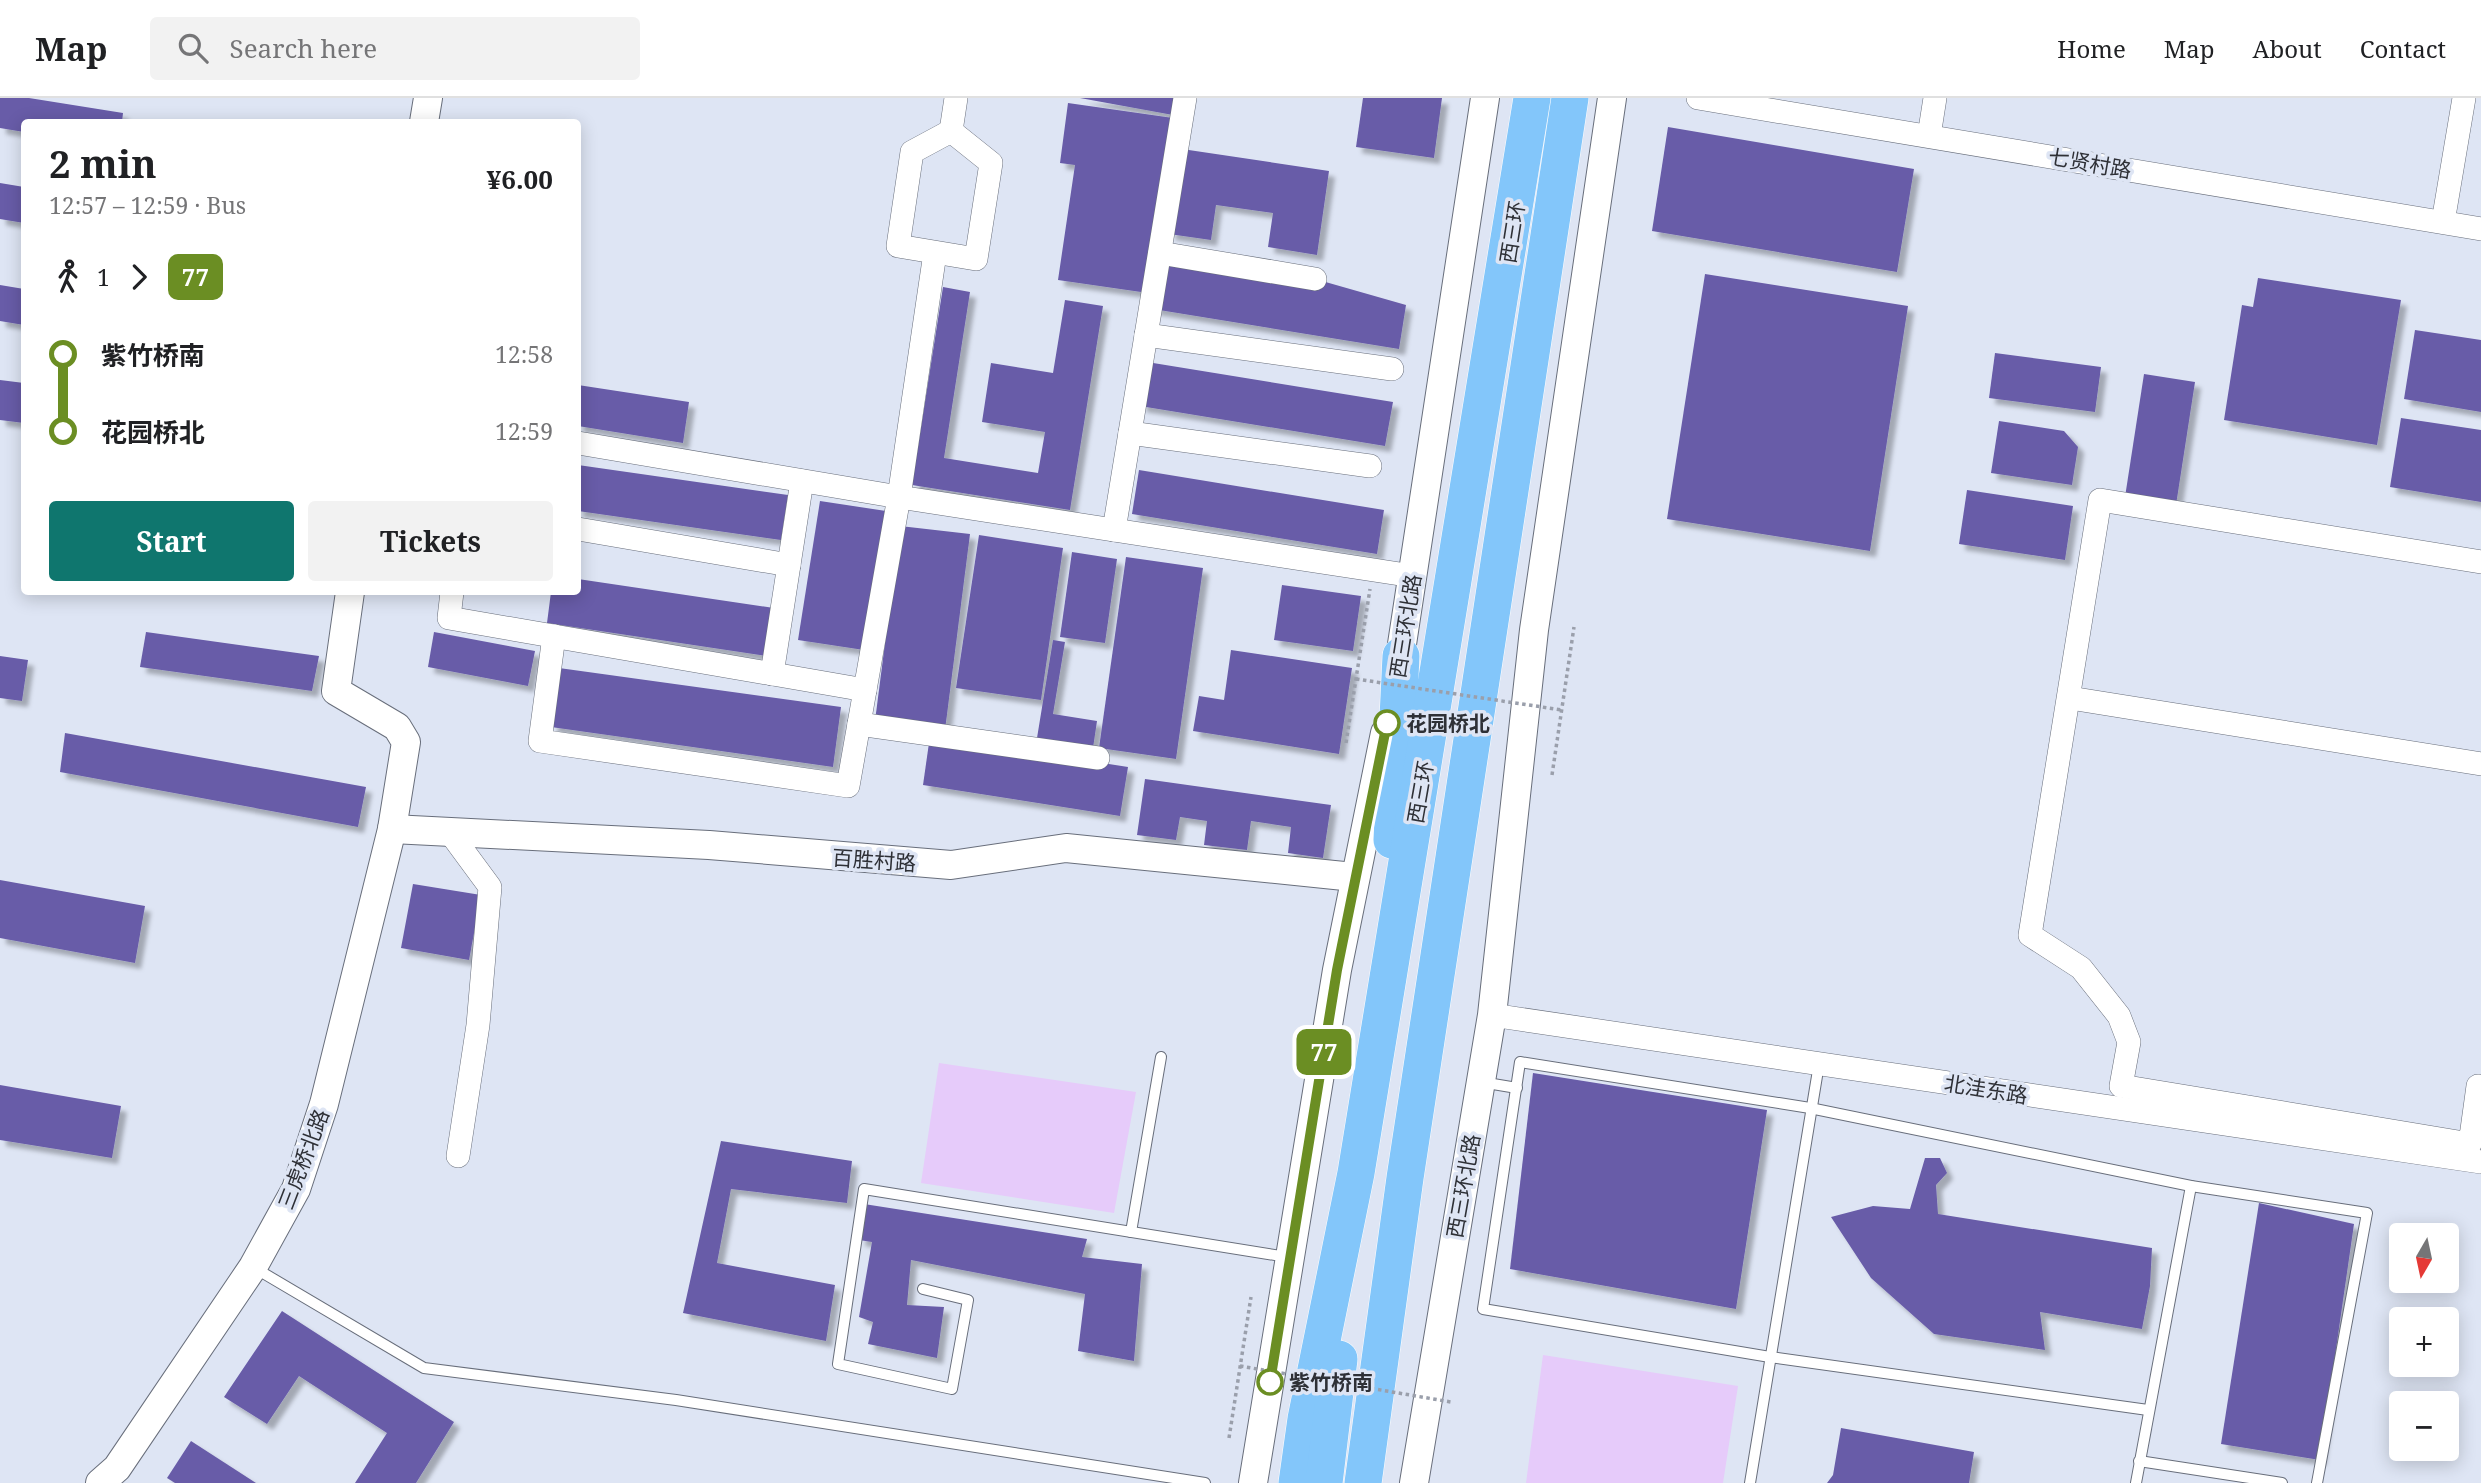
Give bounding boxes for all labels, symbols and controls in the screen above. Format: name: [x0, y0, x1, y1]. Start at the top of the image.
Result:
search box: [150, 17, 640, 80]
text: Map: [35, 26, 108, 71]
icon: search: [174, 29, 212, 67]
text: Search here: [230, 30, 377, 66]
text: Home: [2057, 32, 2126, 65]
text: Map: [2164, 32, 2215, 65]
text: About: [2253, 32, 2322, 65]
text: Contact: [2360, 32, 2446, 65]
text: 2 min: [49, 137, 157, 189]
street label: 七贤村路: [2046, 142, 2134, 184]
text: ¥6.00: [487, 161, 553, 197]
text: 12:57 – 12:59 · Bus: [49, 189, 246, 221]
street label: 西三环: [1493, 199, 1531, 265]
icon: walk: [49, 258, 87, 296]
icon: forward: [120, 258, 158, 296]
text: 77: [182, 260, 209, 293]
text: 1: [97, 261, 110, 293]
text: 紫竹桥南: [101, 337, 205, 373]
text: 12:58: [495, 338, 553, 370]
text: 花园桥北: [101, 414, 205, 450]
text: 12:59: [495, 415, 553, 447]
button: Start: [49, 501, 294, 581]
button: Tickets: [308, 501, 553, 581]
street label: 西三环北路: [1383, 572, 1427, 680]
place label: 花园桥北: [1406, 709, 1490, 737]
marker: 花园桥北: [1374, 710, 1400, 736]
street label: 西三环: [1401, 759, 1439, 825]
street label: 百胜村路: [831, 843, 917, 877]
line badge: 77: [1292, 1029, 1356, 1075]
text: 77: [1310, 1035, 1338, 1068]
street label: 北洼东路: [1942, 1069, 2030, 1109]
street label: 三虎桥北路: [271, 1105, 335, 1213]
street label: 西三环北路: [1440, 1132, 1486, 1240]
north arrow: [2389, 1223, 2459, 1293]
map controls: [2389, 1223, 2459, 1461]
button: +: [2389, 1307, 2459, 1377]
place label: 紫竹桥南: [1289, 1368, 1373, 1396]
marker: 紫竹桥南: [1257, 1369, 1283, 1395]
button: −: [2389, 1391, 2459, 1461]

